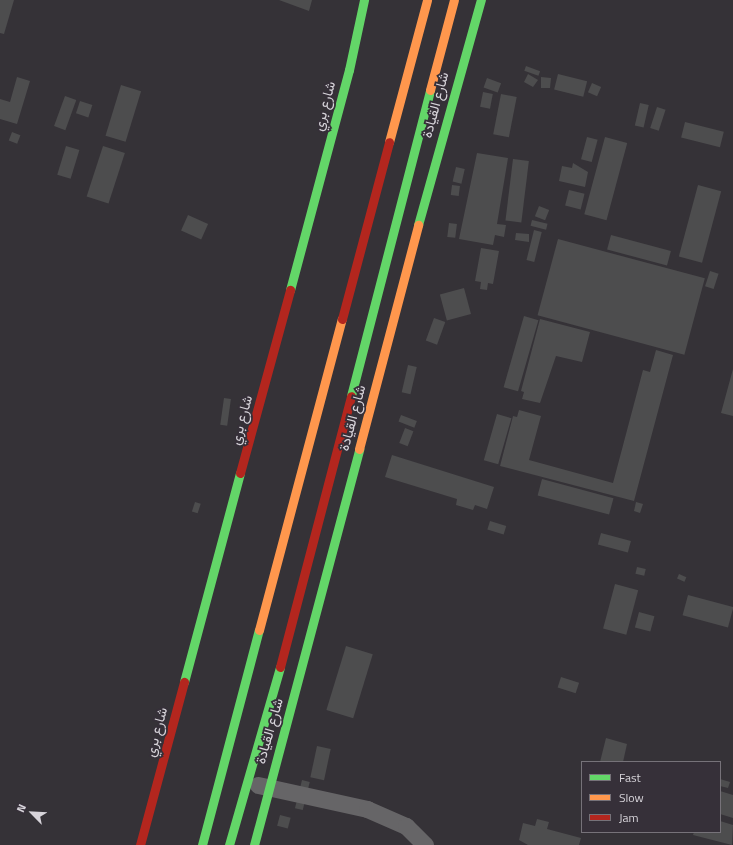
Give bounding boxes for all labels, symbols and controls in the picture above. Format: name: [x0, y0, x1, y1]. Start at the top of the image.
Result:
street label: شارع القيادة: [418, 70, 452, 140]
street label: شارع بري: [309, 79, 339, 133]
street label: شارع القيادة: [335, 383, 369, 453]
street label: شارع بري: [226, 393, 256, 447]
street label: شارع القيادة: [252, 696, 286, 766]
street label: شارع بري: [141, 705, 171, 759]
legend: [581, 761, 721, 833]
text: Fast: [619, 768, 641, 787]
text: Slow: [619, 788, 644, 807]
north arrow: [12, 793, 52, 833]
text: N: [12, 801, 30, 815]
text: Jam: [619, 808, 639, 827]

